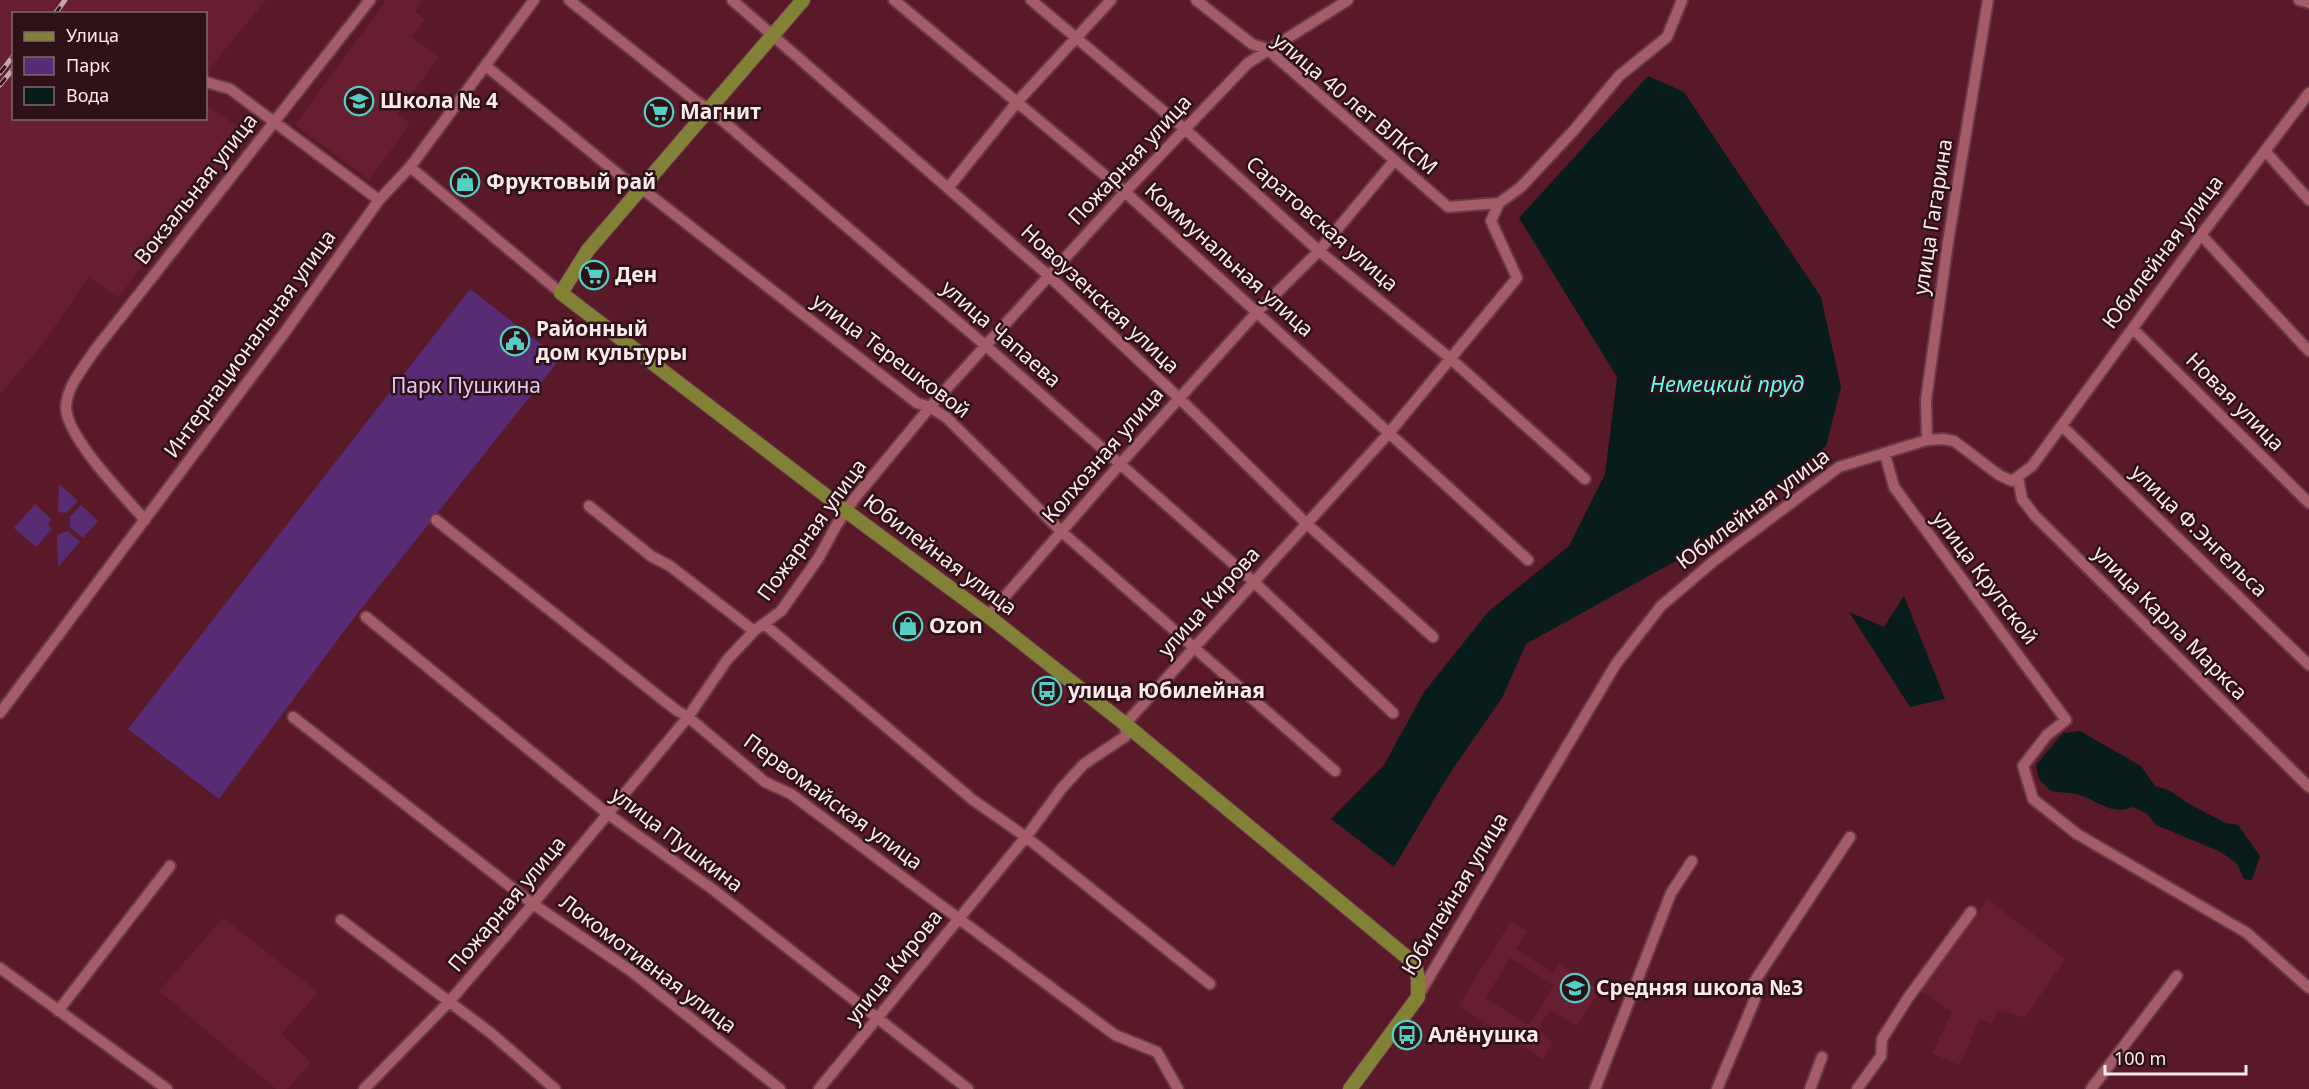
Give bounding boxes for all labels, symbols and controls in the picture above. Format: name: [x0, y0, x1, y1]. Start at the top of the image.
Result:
legend: [12, 12, 207, 120]
text: Улица: [66, 23, 119, 47]
street label: улица 40 лет ВЛКСМ: [1267, 26, 1444, 180]
text: Парк: [66, 53, 110, 77]
text: Вода: [66, 83, 109, 107]
school or university icon: Школа № 4: [343, 85, 375, 117]
place label: Школа № 4: [380, 86, 498, 114]
street label: Пожарная улица: [1061, 88, 1197, 231]
supermarket icon: Магнит: [643, 96, 675, 128]
place label: Магнит: [680, 97, 761, 125]
street label: Вокзальная улица: [127, 107, 263, 270]
street label: улица Гагарина: [1906, 137, 1958, 297]
street label: Саратовская улица: [1241, 149, 1405, 297]
shop icon: Фруктовый рай: [449, 166, 481, 198]
place label: Фруктовый рай: [486, 167, 656, 195]
street label: Юбилейная улица: [2095, 169, 2229, 334]
street label: Коммунальная улица: [1139, 176, 1320, 343]
street label: Новоузенская улица: [1015, 217, 1186, 379]
street label: Интернациональная улица: [157, 224, 342, 463]
supermarket icon: Ден: [578, 259, 610, 291]
place label: Ден: [615, 260, 657, 288]
street label: улица Чапаева: [936, 273, 1068, 393]
street label: улица Терешковой: [807, 287, 976, 424]
place label: Районный дом культуры: [536, 314, 687, 366]
public building icon: Районный дом культуры: [499, 325, 531, 357]
street label: Новая улица: [2180, 346, 2291, 457]
water label: Немецкий пруд: [1650, 368, 1804, 398]
park label: Парк Пушкина: [391, 371, 541, 399]
street label: Колхозная улица: [1035, 380, 1169, 529]
street label: Юбилейная улица: [1670, 441, 1835, 575]
street label: Пожарная улица: [750, 453, 872, 606]
street label: улица Ф.Энгельса: [2125, 458, 2274, 603]
street label: Юбилейная улица: [858, 487, 1023, 621]
street label: улица Крупской: [1926, 505, 2045, 650]
street label: улица Карла Маркса: [2087, 539, 2254, 706]
street label: улица Кирова: [1151, 540, 1265, 663]
shop icon: Ozon: [892, 610, 924, 642]
place label: Ozon: [929, 611, 983, 639]
bus stop icon: улица Юбилейная: [1031, 675, 1063, 707]
place label: улица Юбилейная: [1067, 676, 1265, 704]
street label: Первомайская улица: [738, 727, 929, 876]
street label: улица Пушкина: [606, 780, 749, 898]
street label: Юбилейная улица: [1394, 807, 1514, 980]
street label: Пожарная улица: [441, 830, 571, 977]
street label: Локомотивная улица: [554, 887, 743, 1039]
street label: улица Кирова: [838, 903, 948, 1030]
school or university icon: Средняя школа №3: [1559, 972, 1591, 1004]
place label: Средняя школа №3: [1596, 973, 1803, 1001]
bus stop icon: Алёнушка: [1391, 1019, 1423, 1051]
place label: Алёнушка: [1428, 1020, 1539, 1048]
scale bar: [2105, 1038, 2246, 1076]
text: 100 m: [2114, 1046, 2166, 1070]

